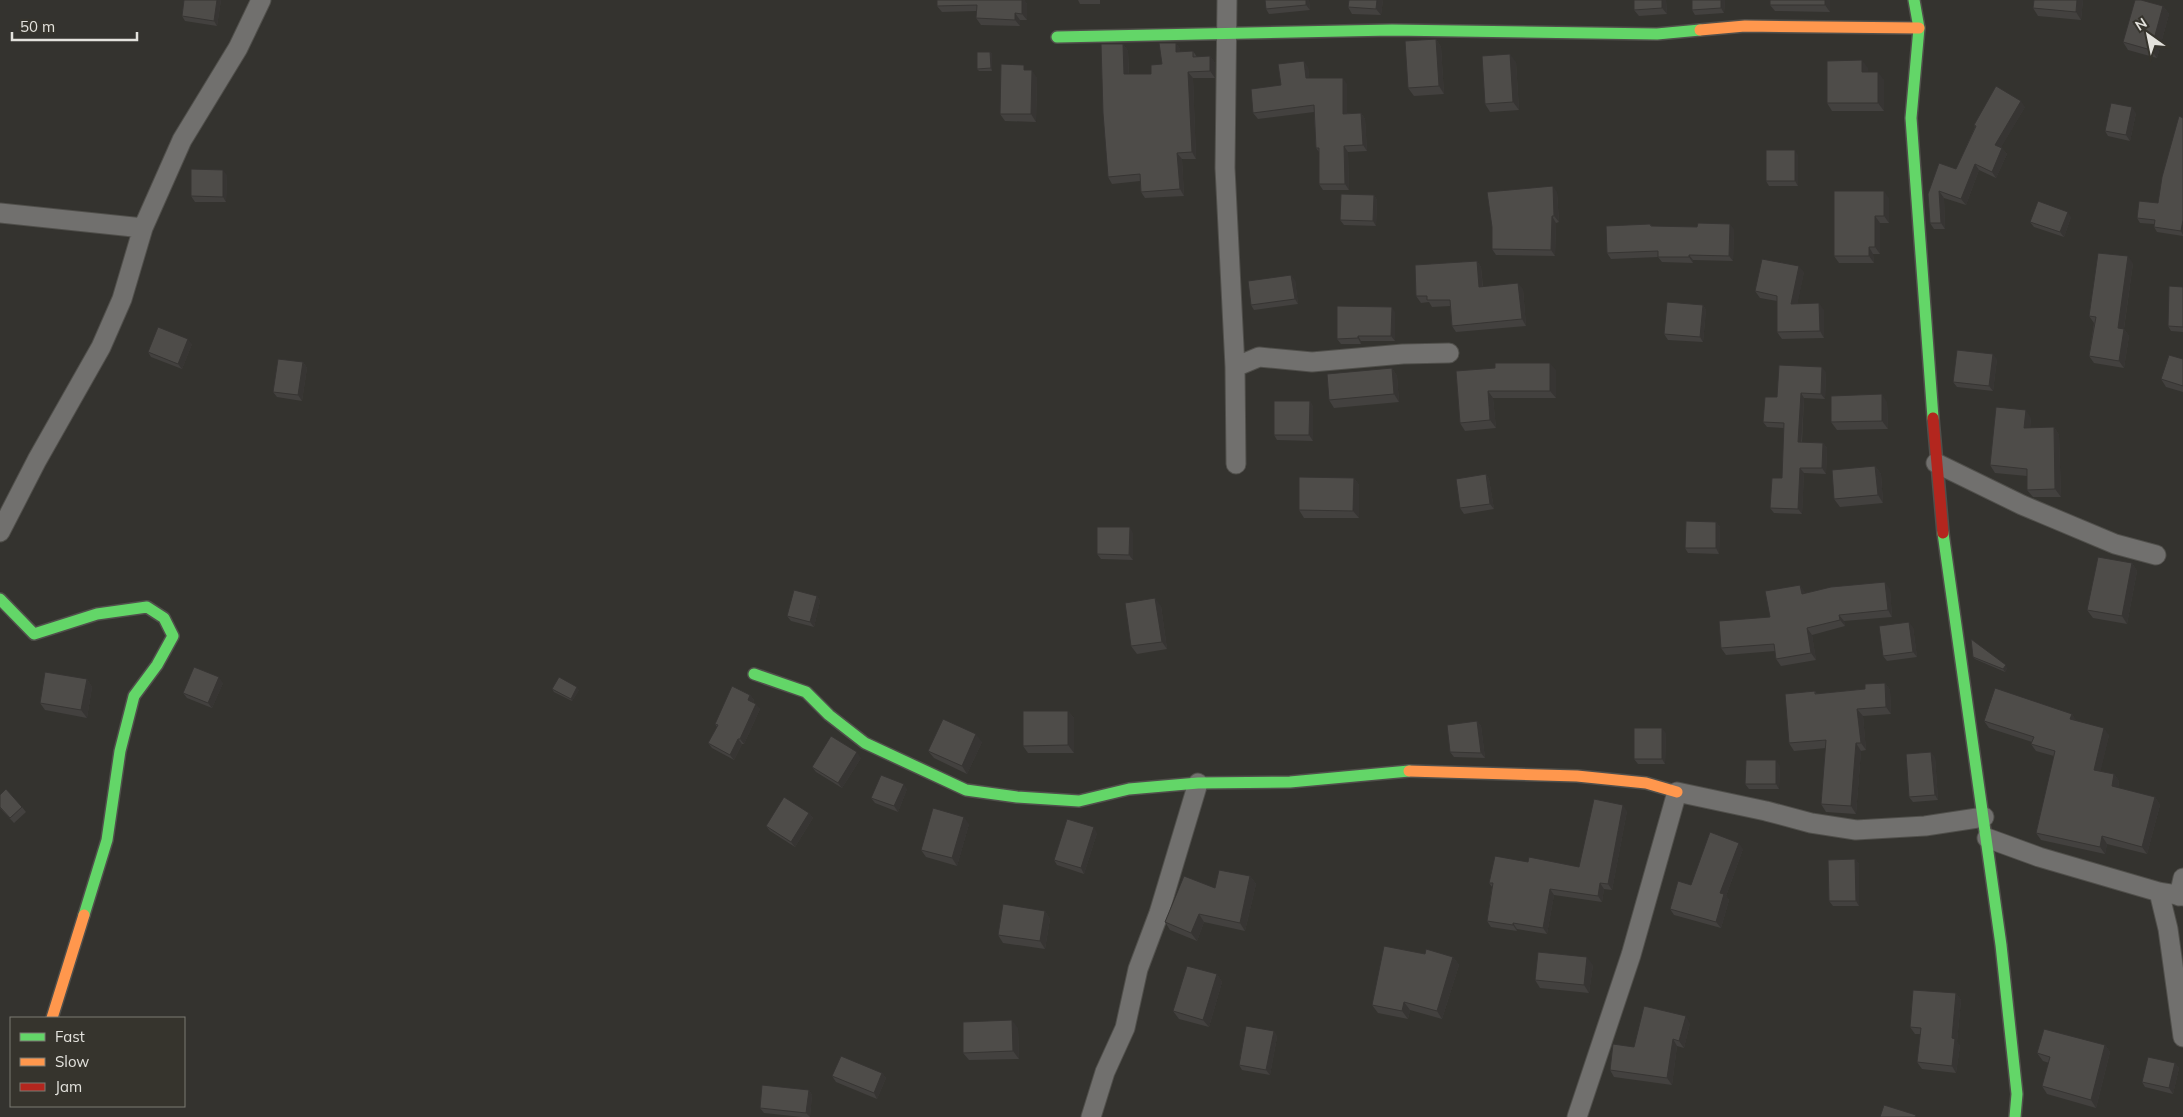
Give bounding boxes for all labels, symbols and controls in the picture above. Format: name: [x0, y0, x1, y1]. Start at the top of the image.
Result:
scale bar: [12, 10, 138, 42]
north arrow: [2123, 10, 2173, 60]
text: N: [2132, 14, 2150, 35]
text: 50 m: [20, 17, 55, 36]
legend: [10, 1017, 185, 1107]
text: Fast: [55, 1027, 85, 1046]
text: Slow: [55, 1052, 89, 1071]
text: Jam: [55, 1077, 82, 1096]

